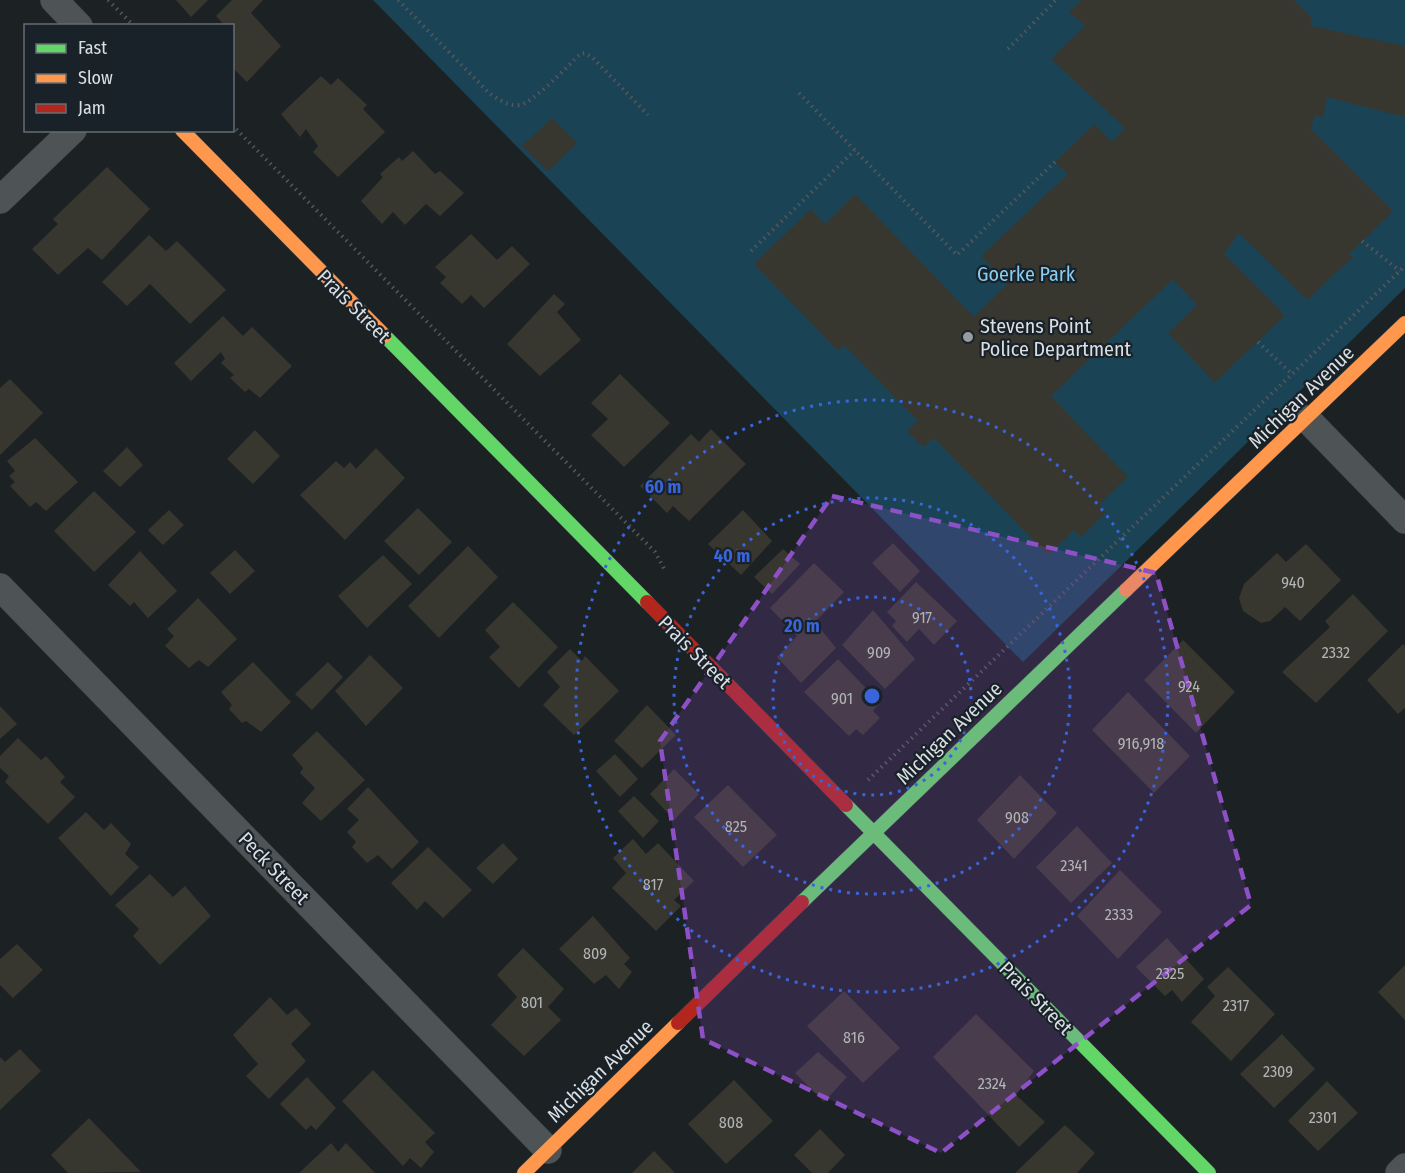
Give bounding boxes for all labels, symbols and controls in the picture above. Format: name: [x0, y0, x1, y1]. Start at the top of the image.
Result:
legend: [24, 24, 234, 132]
text: Fast: [78, 37, 107, 59]
text: Slow: [78, 67, 113, 89]
text: Jam: [78, 97, 106, 119]
park label: Goerke Park: [977, 262, 1076, 286]
street label: Prais Street: [312, 264, 396, 348]
place label: Stevens Point Police Department: [980, 314, 1132, 361]
marker: Stevens Point Police Department: [961, 330, 975, 344]
street label: Michigan Avenue: [1243, 341, 1359, 453]
text: 60 m: [645, 476, 681, 498]
text: 40 m: [714, 545, 750, 567]
house number: 940: [1281, 573, 1305, 592]
house number: 917: [912, 608, 933, 627]
street label: Prais Street: [653, 610, 737, 694]
text: 20 m: [783, 615, 820, 637]
house number: 909: [867, 643, 891, 662]
house number: 2332: [1322, 643, 1350, 662]
street label: Michigan Avenue: [891, 677, 1007, 789]
house number: 924: [1178, 677, 1200, 696]
centre of rings: [862, 686, 882, 706]
house number: 901: [831, 689, 853, 708]
house number: 916,918: [1118, 734, 1164, 753]
house number: 908: [1005, 808, 1029, 827]
house number: 825: [725, 817, 747, 836]
street label: Peck Street: [234, 827, 315, 910]
house number: 2341: [1060, 856, 1088, 875]
house number: 817: [643, 875, 664, 894]
house number: 2333: [1105, 905, 1133, 924]
house number: 809: [583, 944, 607, 963]
street label: Prais Street: [994, 956, 1078, 1040]
house number: 2325: [1156, 964, 1184, 983]
house number: 801: [521, 993, 543, 1012]
house number: 2317: [1223, 996, 1250, 1015]
street label: Michigan Avenue: [542, 1015, 658, 1127]
house number: 816: [843, 1028, 865, 1047]
house number: 2309: [1263, 1062, 1293, 1081]
house number: 2324: [978, 1074, 1007, 1093]
house number: 2301: [1309, 1108, 1337, 1127]
house number: 808: [719, 1113, 743, 1132]

